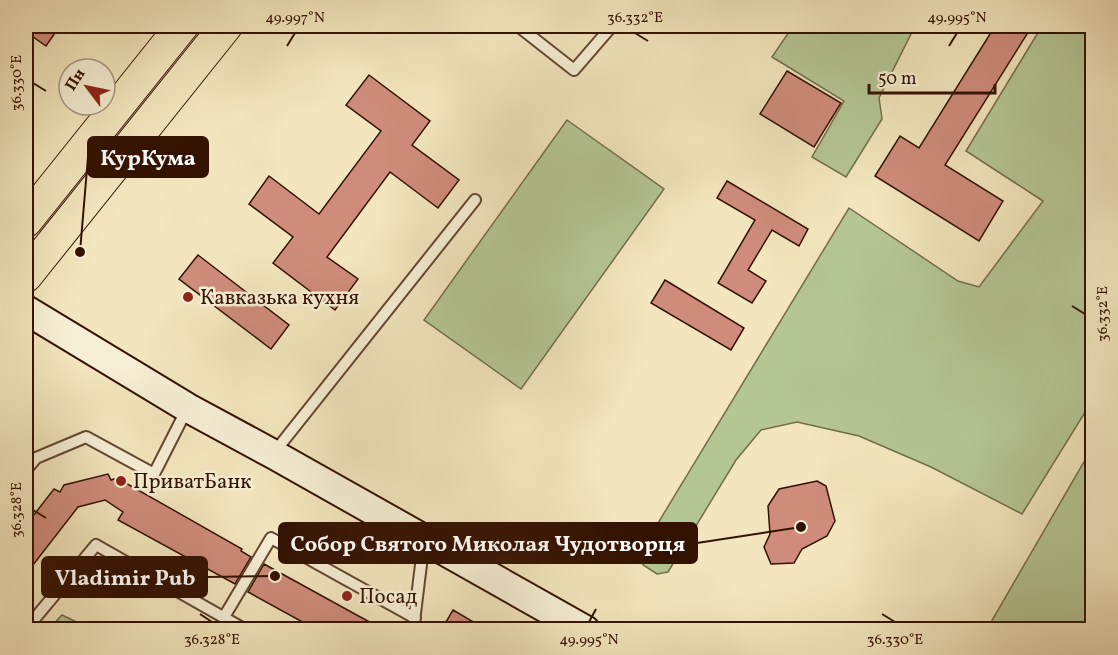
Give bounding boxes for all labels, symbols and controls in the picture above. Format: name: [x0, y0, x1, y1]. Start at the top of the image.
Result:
text: 49.997°N: [265, 8, 325, 29]
text: 36.332°E: [607, 8, 663, 29]
text: 49.995°N: [927, 8, 987, 29]
text: 36.330°E: [7, 55, 28, 111]
north arrow: [57, 57, 117, 117]
scale bar: [869, 57, 995, 95]
text: Пн: [61, 65, 91, 96]
text: 50 m: [878, 67, 917, 92]
callout: КурКума: [88, 137, 208, 177]
text: КурКума: [100, 144, 196, 175]
place label: Кавказька кухня: [200, 284, 359, 313]
text: 36.332°E: [1093, 286, 1114, 342]
marker: Кавказька кухня: [181, 290, 195, 304]
place label: ПриватБанк: [133, 468, 251, 497]
marker: ПриватБанк: [114, 474, 128, 488]
text: 36.328°E: [7, 482, 28, 538]
callout: Собор Святого Миколая Чудотворця: [279, 523, 697, 563]
text: Собор Святого Миколая Чудотворця: [291, 530, 685, 561]
callout: Vladimir Pub: [42, 557, 207, 597]
text: Vladimir Pub: [55, 564, 195, 595]
place label: Посад: [359, 583, 418, 612]
marker: Посад: [340, 589, 354, 603]
text: 36.328°E: [184, 630, 240, 651]
text: 49.995°N: [559, 630, 619, 651]
text: 36.330°E: [867, 630, 923, 651]

